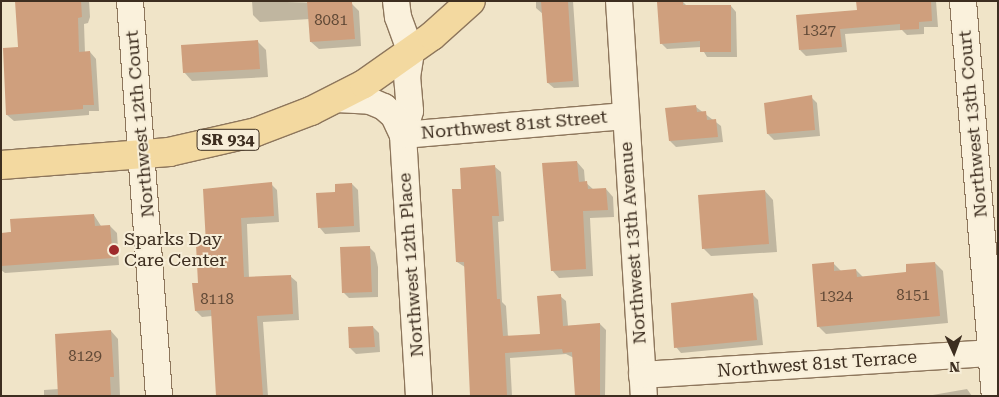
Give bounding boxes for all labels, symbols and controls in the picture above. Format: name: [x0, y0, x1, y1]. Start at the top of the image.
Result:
house number: 8081: [314, 12, 348, 30]
house number: 1327: [802, 22, 836, 40]
street label: Northwest 12th Court: [121, 29, 159, 219]
street label: Northwest 13th Court: [954, 29, 992, 219]
street label: Northwest 81st Street: [420, 106, 608, 144]
road number: SR 934: [196, 126, 260, 154]
street label: Northwest 13th Avenue: [615, 141, 651, 345]
street label: Northwest 12th Place: [394, 172, 428, 358]
place label: Sparks Day Care Center: [124, 229, 227, 272]
marker: Sparks Day Care Center: [108, 244, 120, 256]
house number: 8151: [896, 287, 930, 305]
house number: 1324: [819, 288, 853, 306]
house number: 8118: [200, 291, 234, 309]
north arrow: [929, 327, 979, 377]
street label: Northwest 81st Terrace: [716, 346, 918, 382]
house number: 8129: [68, 348, 102, 366]
text: N: [949, 359, 960, 375]

